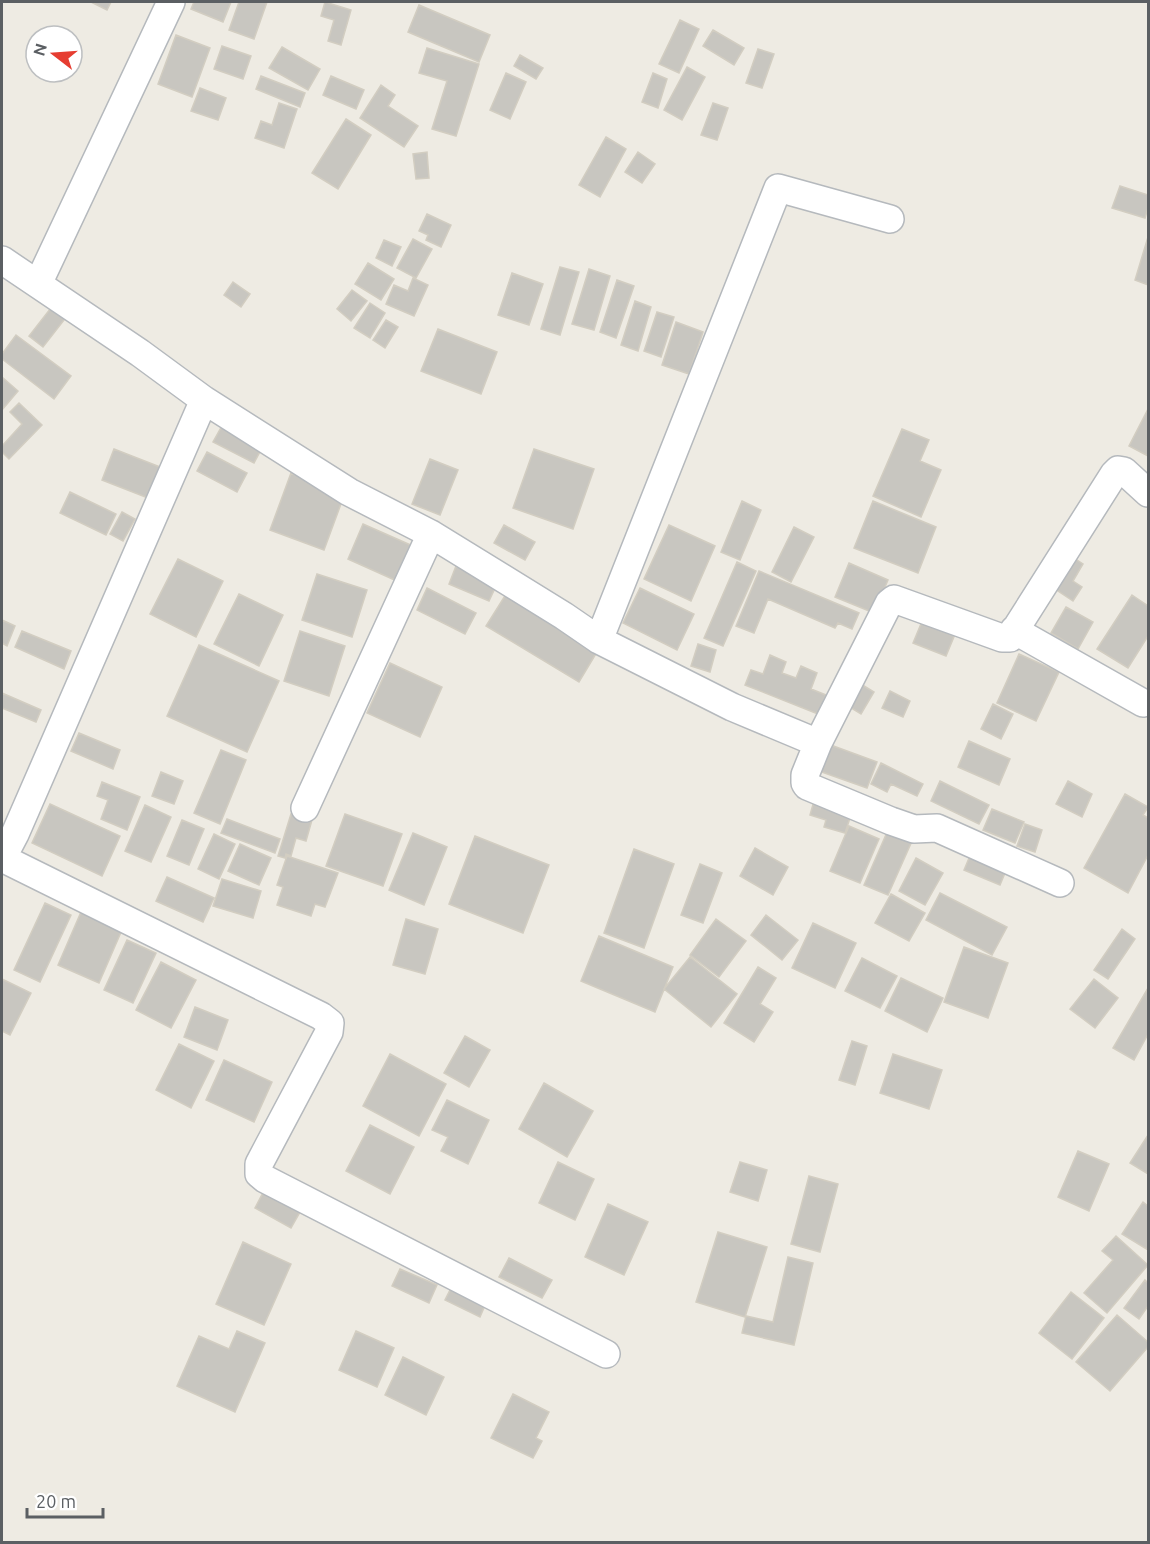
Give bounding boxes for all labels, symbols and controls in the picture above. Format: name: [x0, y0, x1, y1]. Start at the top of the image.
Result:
north arrow: [24, 24, 84, 84]
text: N: [29, 41, 50, 58]
scale bar: [27, 1481, 104, 1519]
text: 20 m: [36, 1491, 76, 1511]

